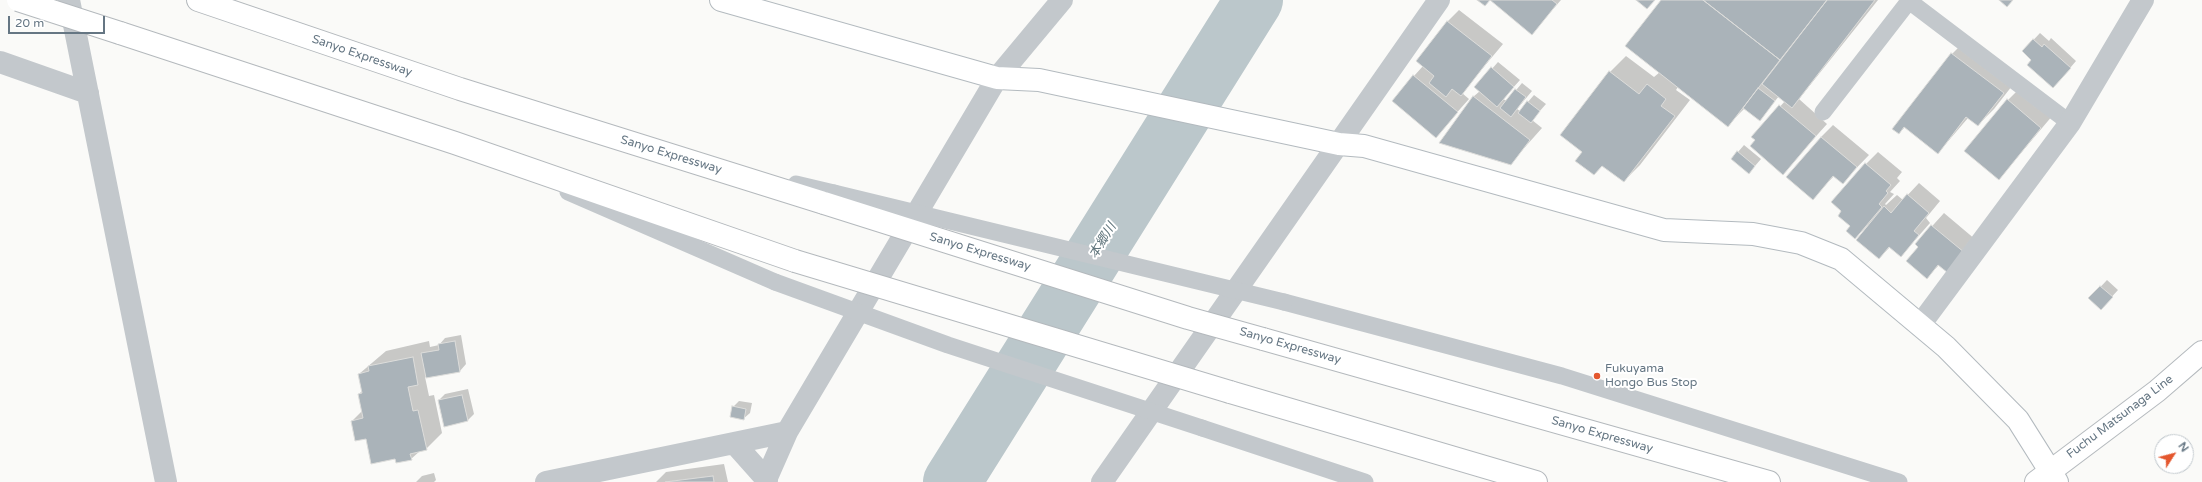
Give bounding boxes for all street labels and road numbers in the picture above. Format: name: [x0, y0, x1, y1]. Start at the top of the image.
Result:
street label: Sanyo Expressway: [310, 32, 414, 80]
street label: Sanyo Expressway: [619, 133, 723, 177]
street label: Sanyo Expressway: [928, 230, 1032, 274]
street label: Sanyo Expressway: [1238, 325, 1342, 367]
street label: Fuchu Matsunaga Line: [2064, 372, 2176, 462]
street label: Sanyo Expressway: [1550, 414, 1654, 456]

